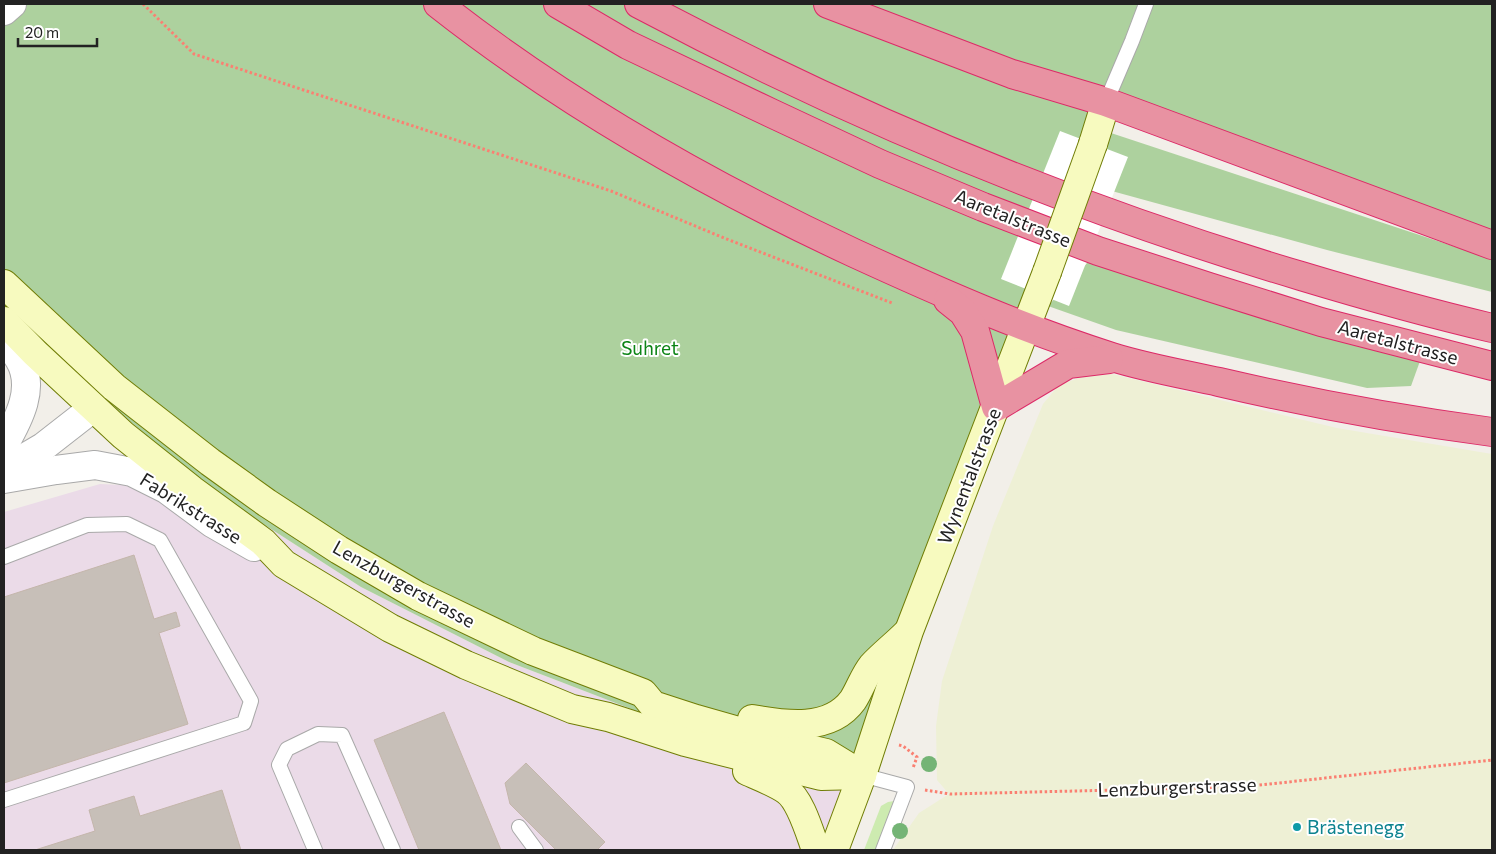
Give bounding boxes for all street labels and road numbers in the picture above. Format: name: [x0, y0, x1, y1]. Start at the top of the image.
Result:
street label: Aaretalstrasse: [952, 184, 1075, 251]
street label: Aaretalstrasse: [1335, 314, 1461, 369]
street label: Wynentalstrasse: [932, 405, 1005, 547]
street label: Fabrikstrasse: [136, 467, 246, 548]
street label: Lenzburgerstrasse: [329, 535, 479, 632]
street label: Lenzburgerstrasse: [1097, 772, 1257, 801]

